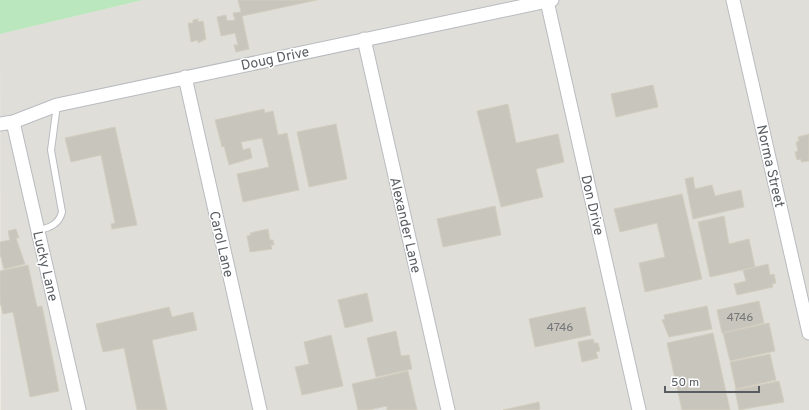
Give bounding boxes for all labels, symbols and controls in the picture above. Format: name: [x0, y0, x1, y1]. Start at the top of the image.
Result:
street label: Doug Drive: [240, 44, 311, 75]
street label: Norma Street: [752, 123, 787, 209]
street label: Don Drive: [576, 173, 607, 237]
street label: Alexander Lane: [385, 176, 424, 275]
street label: Carol Lane: [205, 210, 236, 279]
street label: Lucky Lane: [28, 230, 61, 303]
house number: 4746: [726, 310, 754, 326]
house number: 4746: [546, 320, 574, 336]
scale bar: [665, 368, 759, 394]
text: 50 m: [671, 375, 699, 391]

